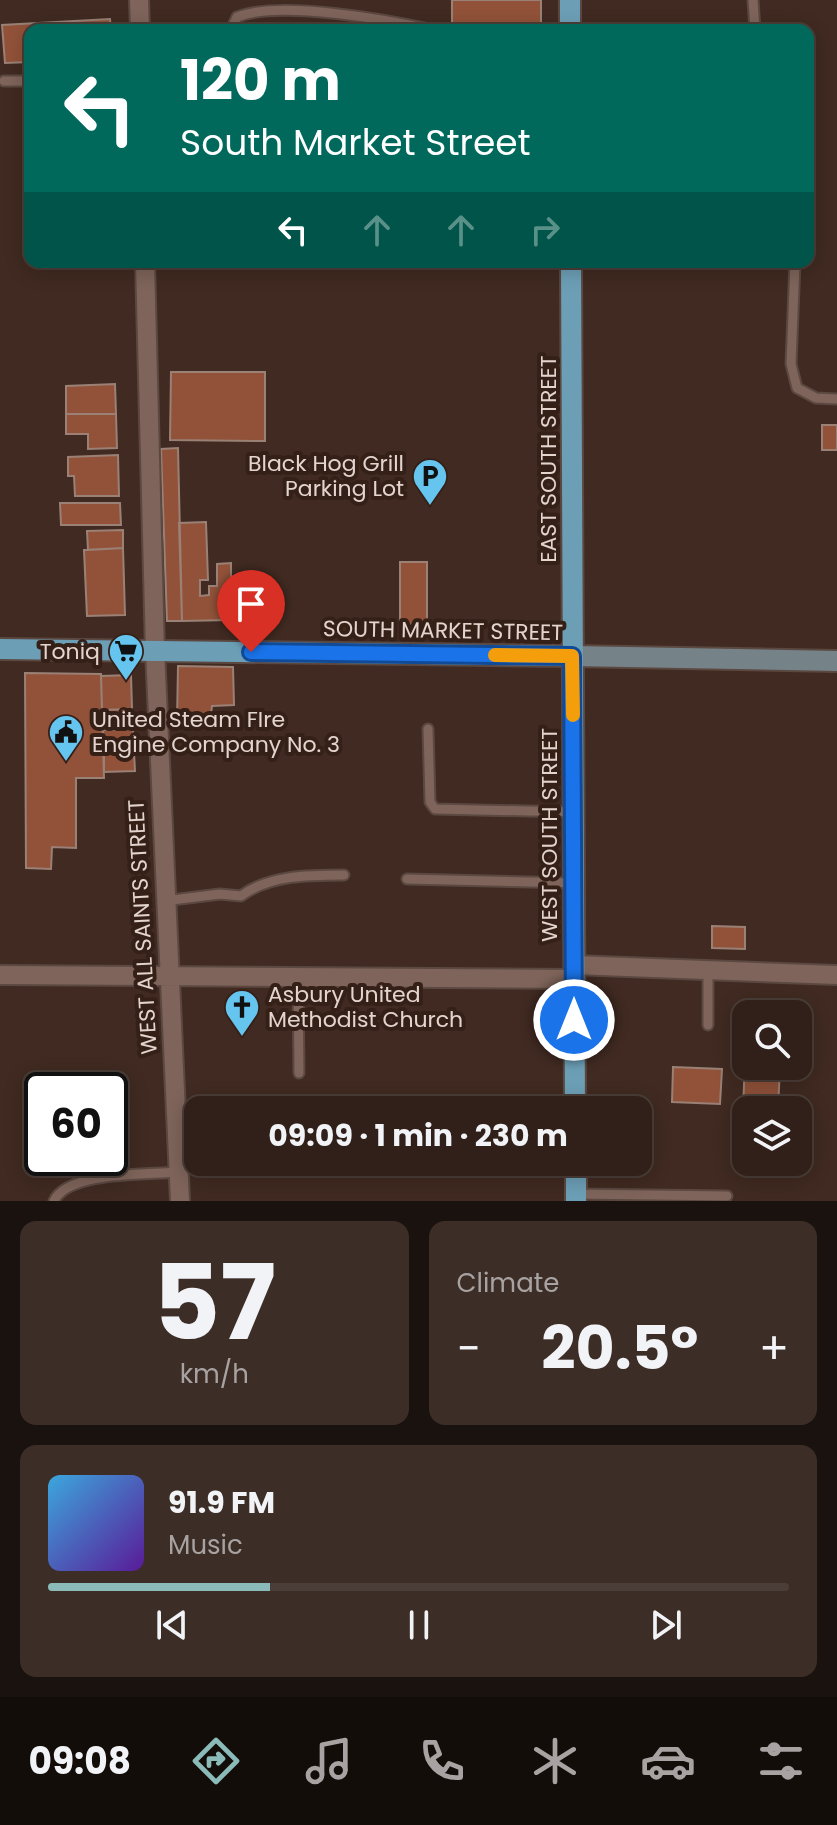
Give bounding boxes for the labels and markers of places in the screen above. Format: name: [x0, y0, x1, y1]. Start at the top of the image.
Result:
place label: Black Hog Grill Parking Lot: [248, 448, 404, 504]
parking icon: Black Hog Grill Parking Lot: [411, 457, 449, 507]
pin: [217, 570, 285, 652]
supermarket icon: Toniq: [107, 632, 145, 682]
place label: Toniq: [40, 636, 100, 667]
place label: United Steam FIre Engine Company No. 3: [92, 704, 340, 760]
public building icon: United Steam FIre Engine Company No. 3: [47, 713, 85, 763]
place label: Asbury United Methodist Church: [268, 979, 463, 1035]
church icon: Asbury United Methodist Church: [223, 988, 261, 1038]

